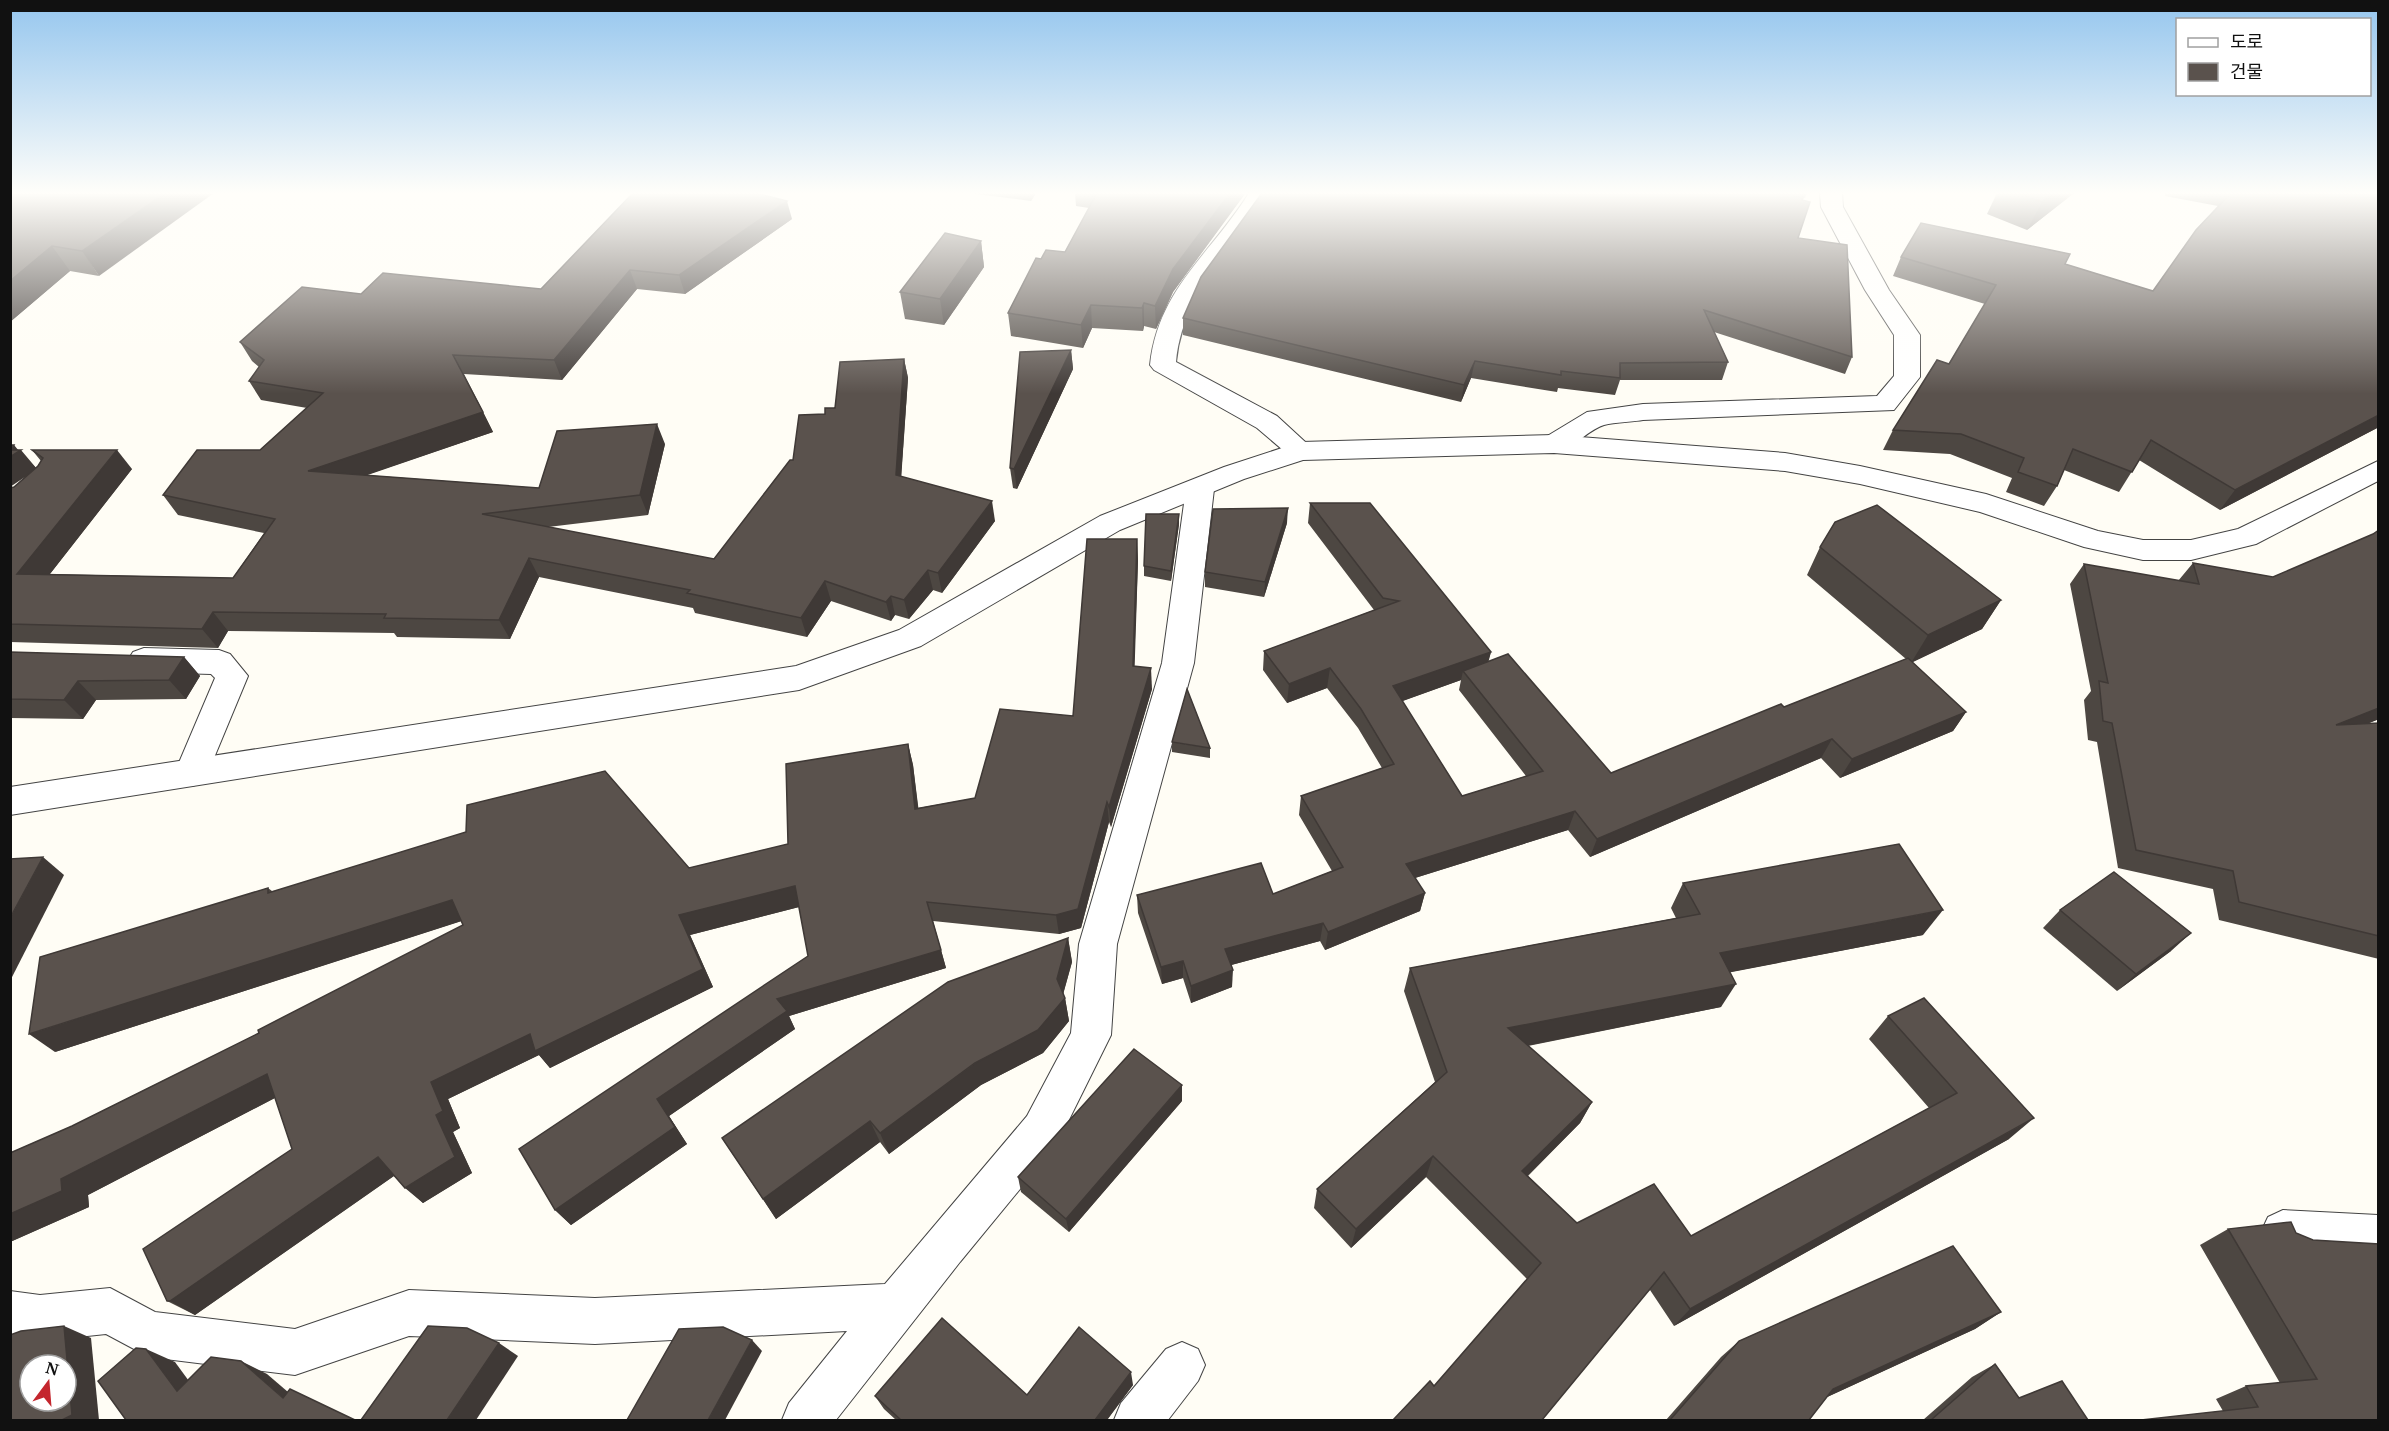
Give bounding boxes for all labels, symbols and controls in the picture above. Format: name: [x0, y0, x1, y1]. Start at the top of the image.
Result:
legend: [2176, 18, 2371, 96]
text: 도로: [2230, 29, 2263, 53]
text: 건물: [2230, 59, 2263, 83]
north arrow: [18, 1353, 78, 1413]
text: N: [43, 1356, 62, 1381]

